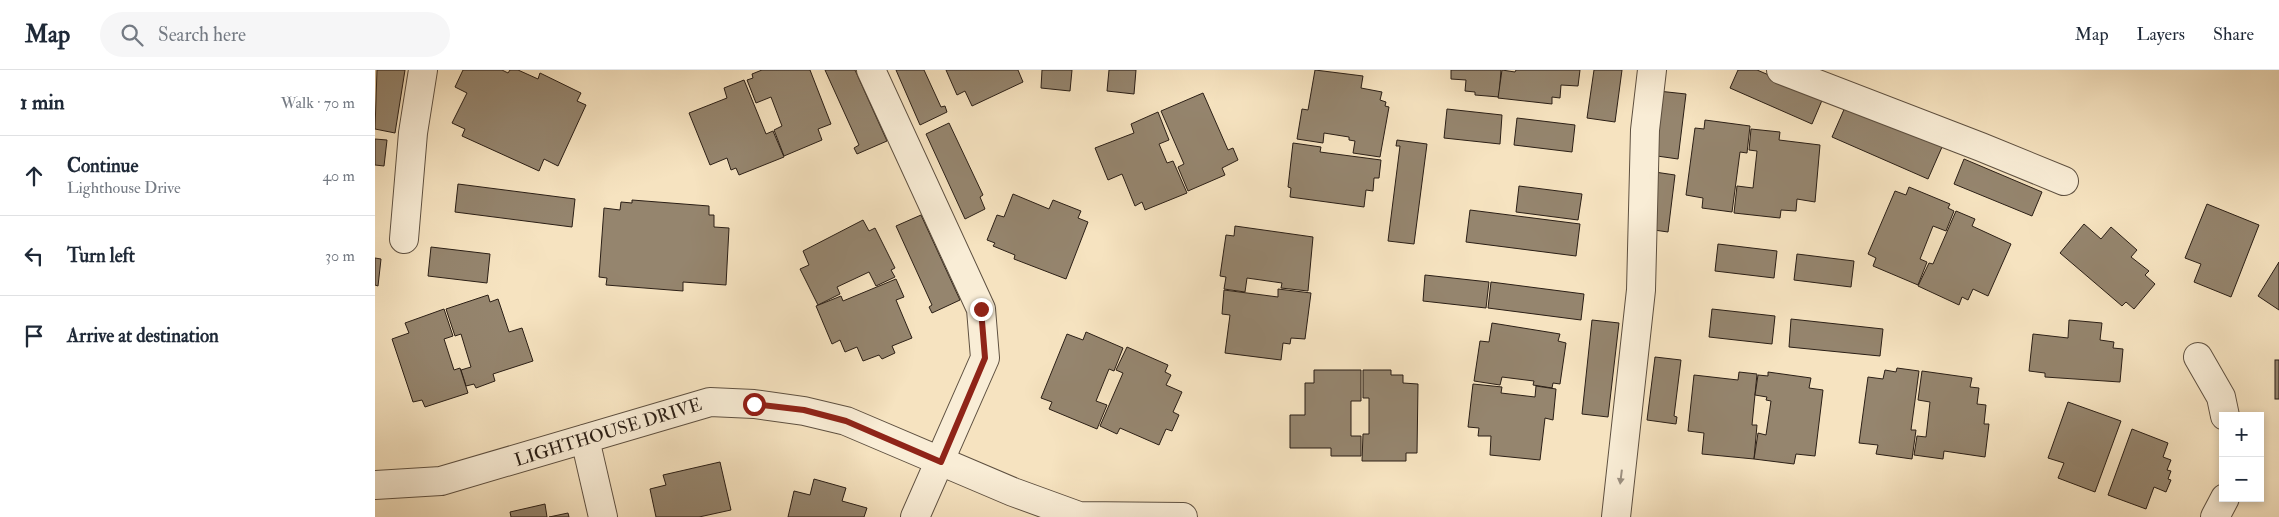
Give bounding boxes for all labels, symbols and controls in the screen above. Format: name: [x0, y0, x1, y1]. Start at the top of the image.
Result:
search box: [100, 12, 450, 57]
text: Map: [25, 19, 70, 50]
icon: search: [118, 21, 146, 49]
text: Search here: [158, 23, 246, 47]
text: Map: [2075, 23, 2109, 46]
text: Layers: [2137, 23, 2185, 46]
text: Share: [2213, 23, 2254, 46]
text: 1 min: [20, 89, 65, 116]
text: Walk · 70 m: [281, 93, 355, 113]
text: Continue: [67, 154, 138, 178]
icon: ahead: [20, 162, 48, 190]
text: 40 m: [322, 166, 355, 186]
text: Lighthouse Drive: [67, 178, 181, 198]
icon: left: [20, 242, 48, 270]
text: Turn left: [67, 244, 135, 268]
text: 30 m: [325, 246, 355, 266]
route end: [970, 298, 993, 321]
icon: arrive: [20, 322, 48, 350]
text: Arrive at destination: [67, 324, 219, 348]
street label: LIGHTHOUSE DRIVE: [512, 393, 705, 472]
route start: [743, 393, 766, 416]
map controls: [2219, 412, 2264, 502]
button: +: [2219, 412, 2264, 457]
button: −: [2219, 457, 2264, 502]
one-way arrow: [1617, 469, 1625, 485]

